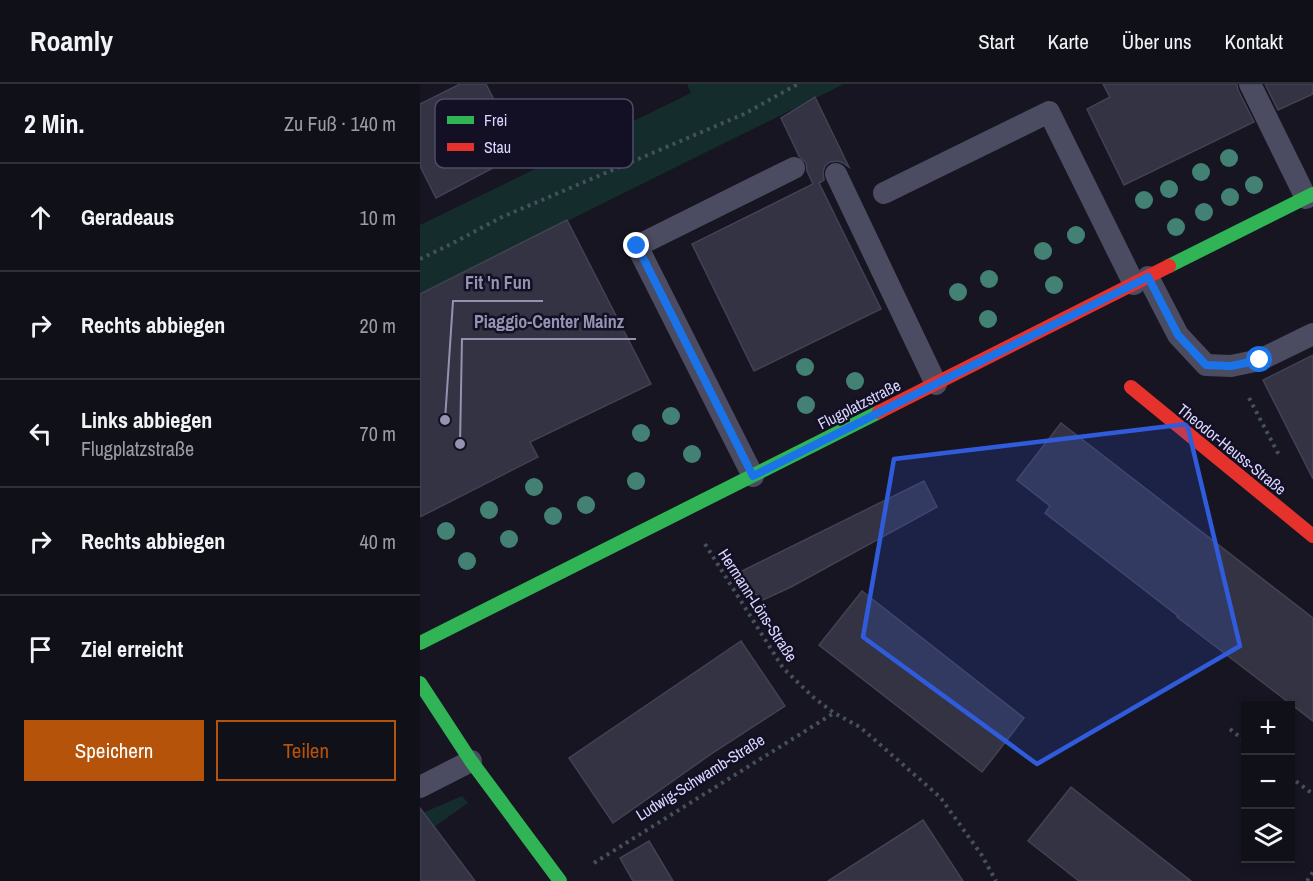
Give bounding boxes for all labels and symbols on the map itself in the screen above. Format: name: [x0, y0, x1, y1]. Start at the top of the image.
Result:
legend: [435, 99, 633, 168]
text: Frei: [484, 109, 507, 131]
text: Stau: [484, 136, 511, 158]
route end: [623, 232, 649, 258]
callout: Fit 'n Fun: [453, 265, 543, 301]
text: Fit 'n Fun: [465, 270, 531, 295]
callout: Piaggio-Center Mainz: [462, 303, 636, 339]
text: Piaggio-Center Mainz: [474, 309, 625, 334]
route start: [1246, 346, 1272, 372]
street label: Flugplatzstraße: [814, 374, 904, 434]
street label: Theodor-Heuss-Straße: [1173, 398, 1291, 500]
street label: Hermann-Löns-Straße: [713, 544, 803, 666]
street label: Ludwig-Schwamb-Straße: [631, 728, 769, 826]

